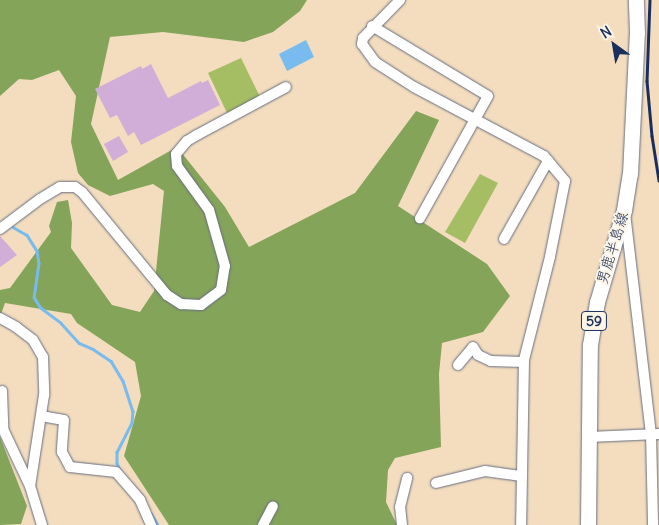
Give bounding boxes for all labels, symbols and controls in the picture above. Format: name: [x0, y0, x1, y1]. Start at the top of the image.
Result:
north arrow: [589, 20, 639, 70]
text: N: [597, 22, 615, 42]
street label: 男鹿半島線: [592, 210, 632, 286]
road number: 59: [580, 310, 608, 332]

